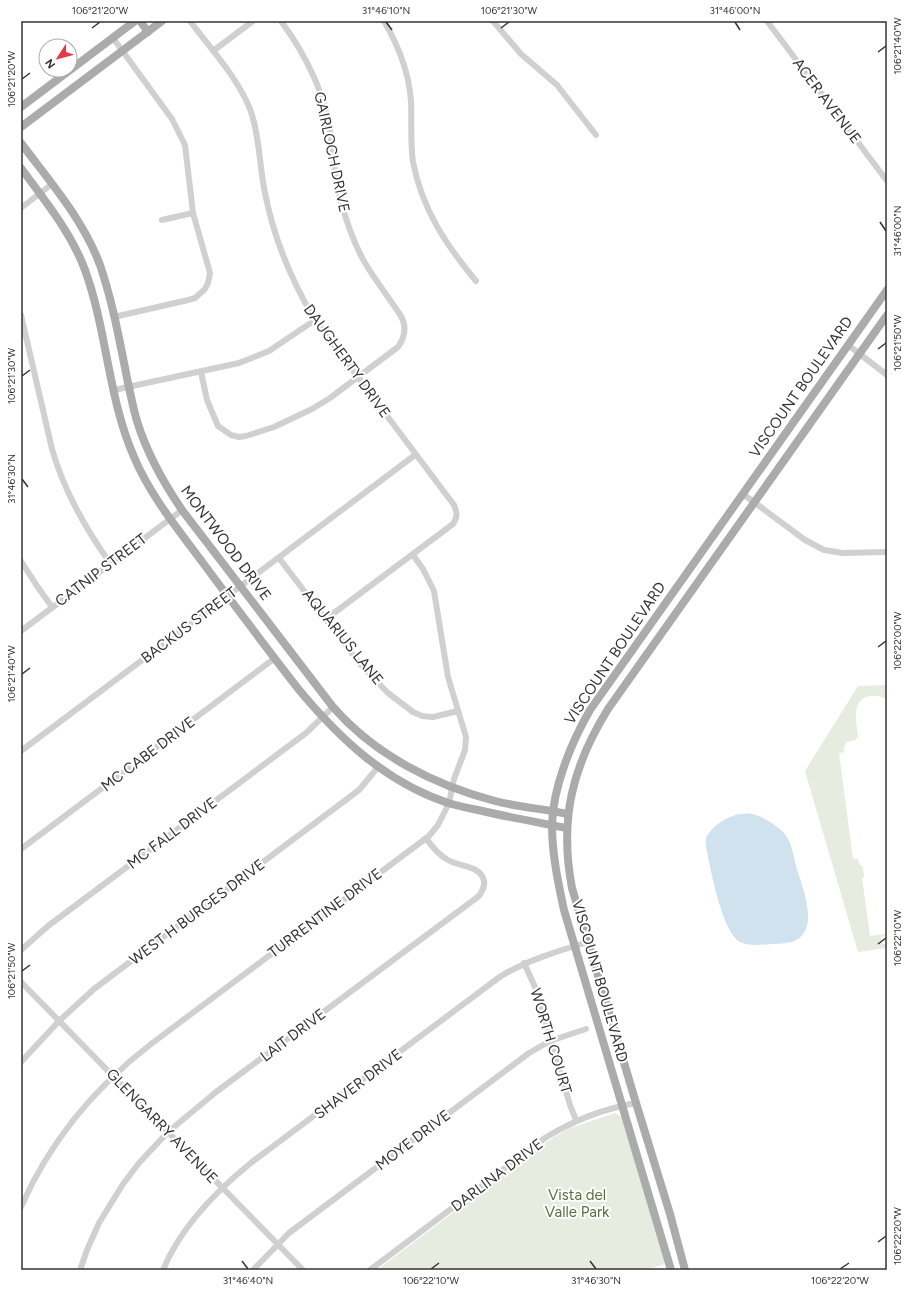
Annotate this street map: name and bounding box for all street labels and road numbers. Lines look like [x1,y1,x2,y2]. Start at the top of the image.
street label: ACER AVENUE [789,55,865,147]
street label: GAIRLOCH DRIVE [310,90,354,214]
street label: DAUGHERTY DRIVE [300,301,394,421]
street label: VISCOUNT BOULEVARD [745,313,857,461]
street label: MONTWOOD DRIVE [177,482,275,604]
street label: CATNIP STREET [52,529,151,610]
street label: VISCOUNT BOULEVARD [561,578,669,728]
street label: BACKUS STREET [137,583,241,667]
street label: AQUARIUS LANE [299,585,387,689]
street label: MC CABE DRIVE [97,713,199,795]
street label: MC FALL DRIVE [124,793,220,873]
street label: WEST H BURGES DRIVE [126,855,268,969]
street label: TURRENTINE DRIVE [265,864,385,962]
street label: VISCOUNT BOULEVARD [568,898,632,1064]
street label: WORTH COURT [526,986,576,1097]
street label: LAIT DRIVE [257,1005,329,1065]
street label: SHAVER DRIVE [310,1045,406,1123]
street label: GLENGARRY AVENUE [103,1065,221,1187]
street label: MOYE DRIVE [372,1106,454,1174]
street label: DARLINA DRIVE [448,1135,546,1215]

